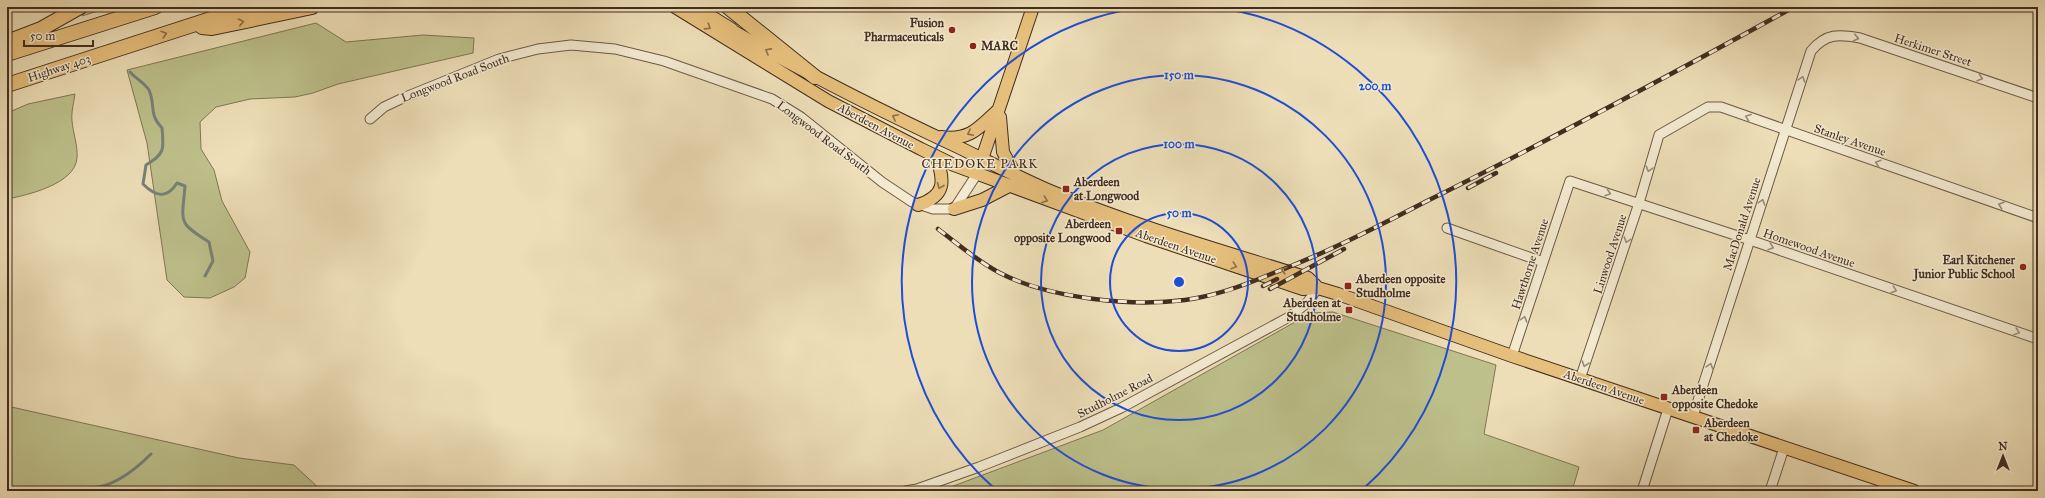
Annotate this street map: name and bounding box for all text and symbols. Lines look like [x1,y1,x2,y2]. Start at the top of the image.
place label: Fusion Pharmaceuticals [864,16,945,44]
one-way arrow [238,18,245,26]
scale bar [24,22,93,48]
one-way arrow [704,23,711,30]
marker: Fusion Pharmaceuticals [947,25,957,35]
text: 50 m [30,29,55,43]
one-way arrow [160,30,167,39]
street label: Herkimer Street [1893,31,1974,69]
one-way arrow [1853,33,1860,41]
place label: MARC [981,39,1018,53]
marker: MARC [968,41,978,51]
one-way arrow [764,48,772,55]
street label: Highway 403 [26,51,93,86]
street label: Longwood Road South [399,51,512,106]
text: 150 m [1164,68,1195,82]
one-way arrow [1976,73,1983,82]
one-way arrow [1797,75,1806,82]
text: 200 m [1359,79,1392,93]
street label: Longwood Road South [773,98,874,179]
street label: Aberdeen Avenue [835,100,917,152]
one-way arrow [1745,113,1752,121]
one-way arrow [892,115,899,122]
street label: Stanley Avenue [1812,121,1888,159]
one-way arrow [967,129,974,136]
text: 100 m [1163,137,1196,151]
district label: CHEDOKE PARK [921,156,1039,172]
one-way arrow [1875,159,1882,167]
one-way arrow [1645,165,1654,172]
place label: Aberdeen at Longwood [1073,175,1140,204]
street label: MacDonald Avenue [1720,175,1764,273]
one-way arrow [937,183,945,190]
marker: Aberdeen at Longwood [1061,184,1071,194]
one-way arrow [1604,188,1611,197]
one-way arrow [1041,195,1048,203]
one-way arrow [1757,199,1766,206]
one-way arrow [1998,201,2005,210]
text: 50 m [1166,206,1193,220]
street label: Linwood Avenue [1590,212,1630,296]
place label: Aberdeen opposite Longwood [1014,217,1112,246]
street label: Hawthorne Avenue [1509,217,1551,311]
street label: Aberdeen Avenue [1133,225,1218,266]
marker: Aberdeen opposite Longwood [1114,226,1124,236]
street label: Homewood Avenue [1761,226,1857,270]
one-way arrow [1623,237,1631,244]
one-way arrow [1767,243,1774,251]
place label: Earl Kitchener Junior Public School [1912,253,2016,282]
one-way arrow [1230,261,1237,270]
marker: Earl Kitchener Junior Public School [2018,262,2028,272]
one-way arrow [1281,266,1288,275]
place label: Aberdeen opposite Studholme [1355,272,1446,300]
centre of rings [1172,275,1186,289]
marker: Aberdeen opposite Studholme [1343,281,1353,291]
one-way arrow [1890,285,1897,293]
place label: Aberdeen at Studholme [1282,296,1342,324]
marker: Aberdeen at Studholme [1344,305,1354,315]
one-way arrow [1519,315,1528,322]
one-way arrow [2013,327,2020,336]
one-way arrow [1582,360,1590,367]
one-way arrow [1705,363,1713,370]
street label: Aberdeen Avenue [1561,366,1646,407]
street label: Studholme Road [1075,371,1155,421]
place label: Aberdeen opposite Chedoke [1671,383,1758,412]
marker: Aberdeen opposite Chedoke [1659,392,1669,402]
place label: Aberdeen at Chedoke [1703,416,1758,444]
marker: Aberdeen at Chedoke [1691,425,1701,435]
north arrow [1983,436,2023,476]
text: N [1998,440,2008,453]

